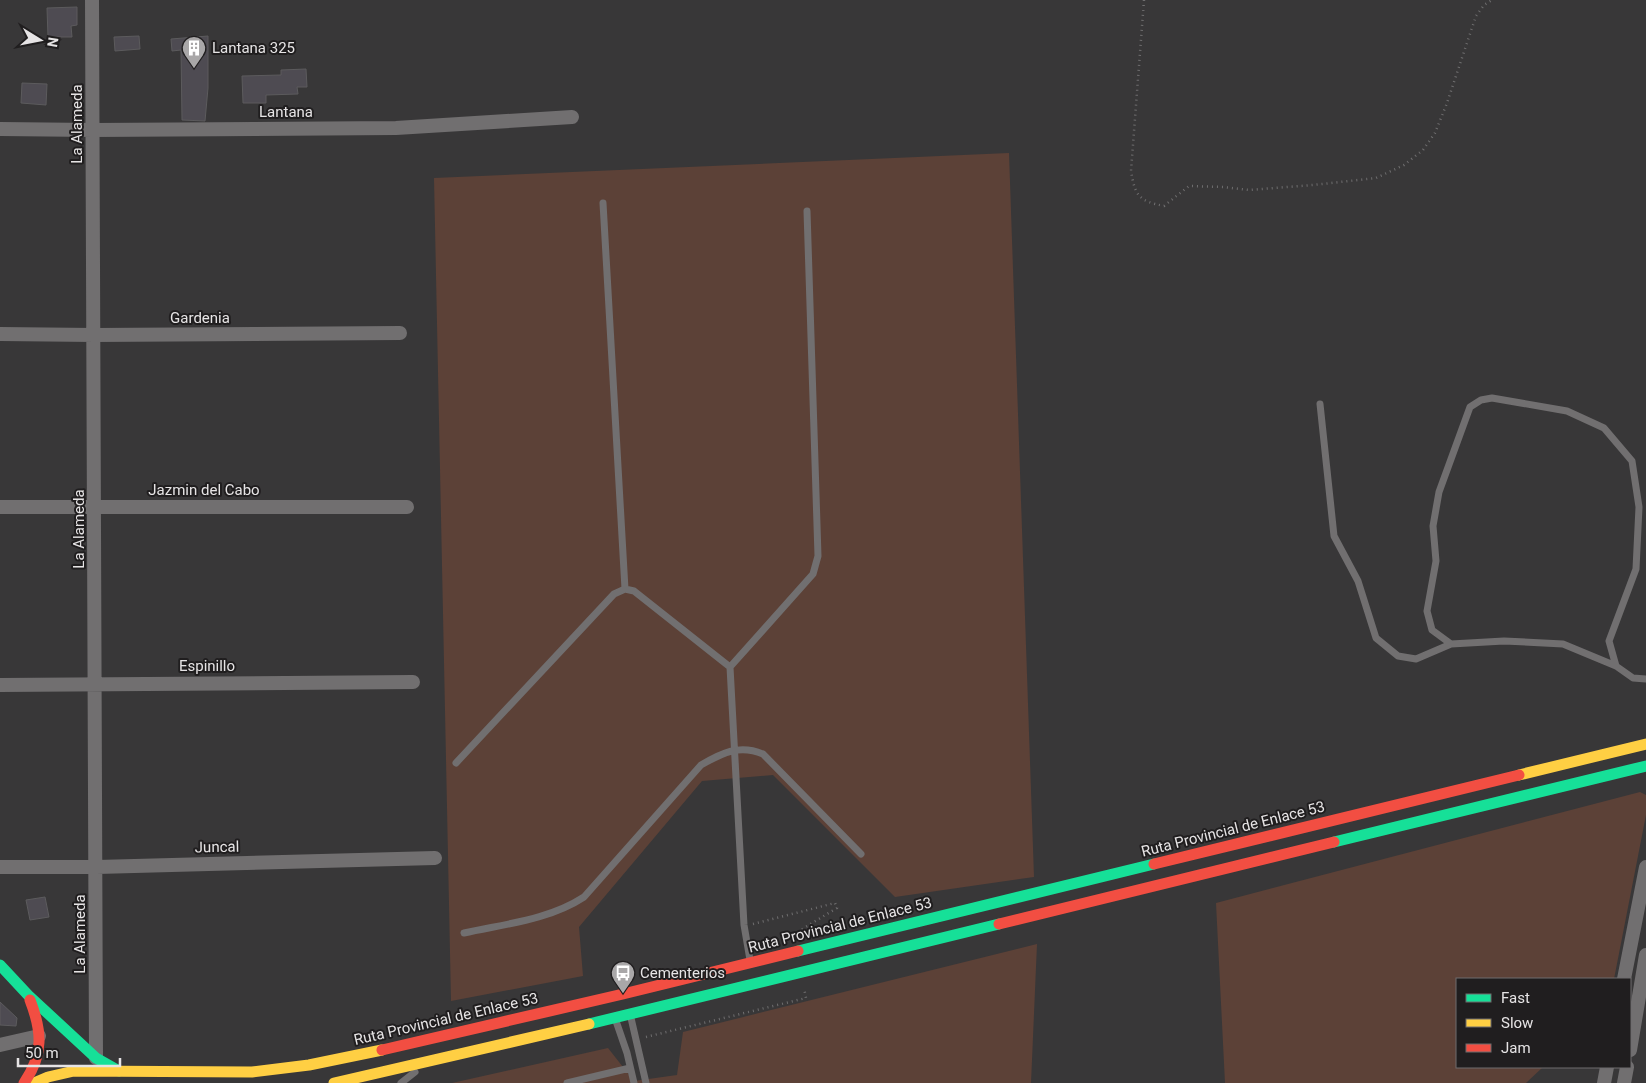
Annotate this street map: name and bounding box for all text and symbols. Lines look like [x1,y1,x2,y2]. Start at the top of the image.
north arrow [15,15,65,65]
building icon: Lantana 325 [181,35,207,69]
text: N [44,36,62,49]
place label: Lantana 325 [212,39,295,57]
street label: La Alameda [68,84,86,164]
street label: Lantana [259,103,313,121]
street label: Gardenia [170,309,230,327]
street label: Jazmin del Cabo [148,481,260,499]
street label: La Alameda [70,489,88,569]
street label: Espinillo [179,657,235,675]
street label: Ruta Provincial de Enlace 53 [1139,797,1327,861]
street label: Juncal [195,838,239,856]
street label: Ruta Provincial de Enlace 53 [746,893,934,957]
street label: La Alameda [71,894,89,974]
bus stop icon: Cementerios [610,960,636,994]
place label: Cementerios [640,964,725,982]
legend [1456,978,1631,1068]
street label: Ruta Provincial de Enlace 53 [352,989,540,1049]
text: Fast [1501,989,1530,1007]
text: Slow [1501,1014,1533,1032]
scale bar [18,1036,120,1068]
text: Jam [1501,1039,1531,1057]
text: 50 m [25,1044,59,1062]

